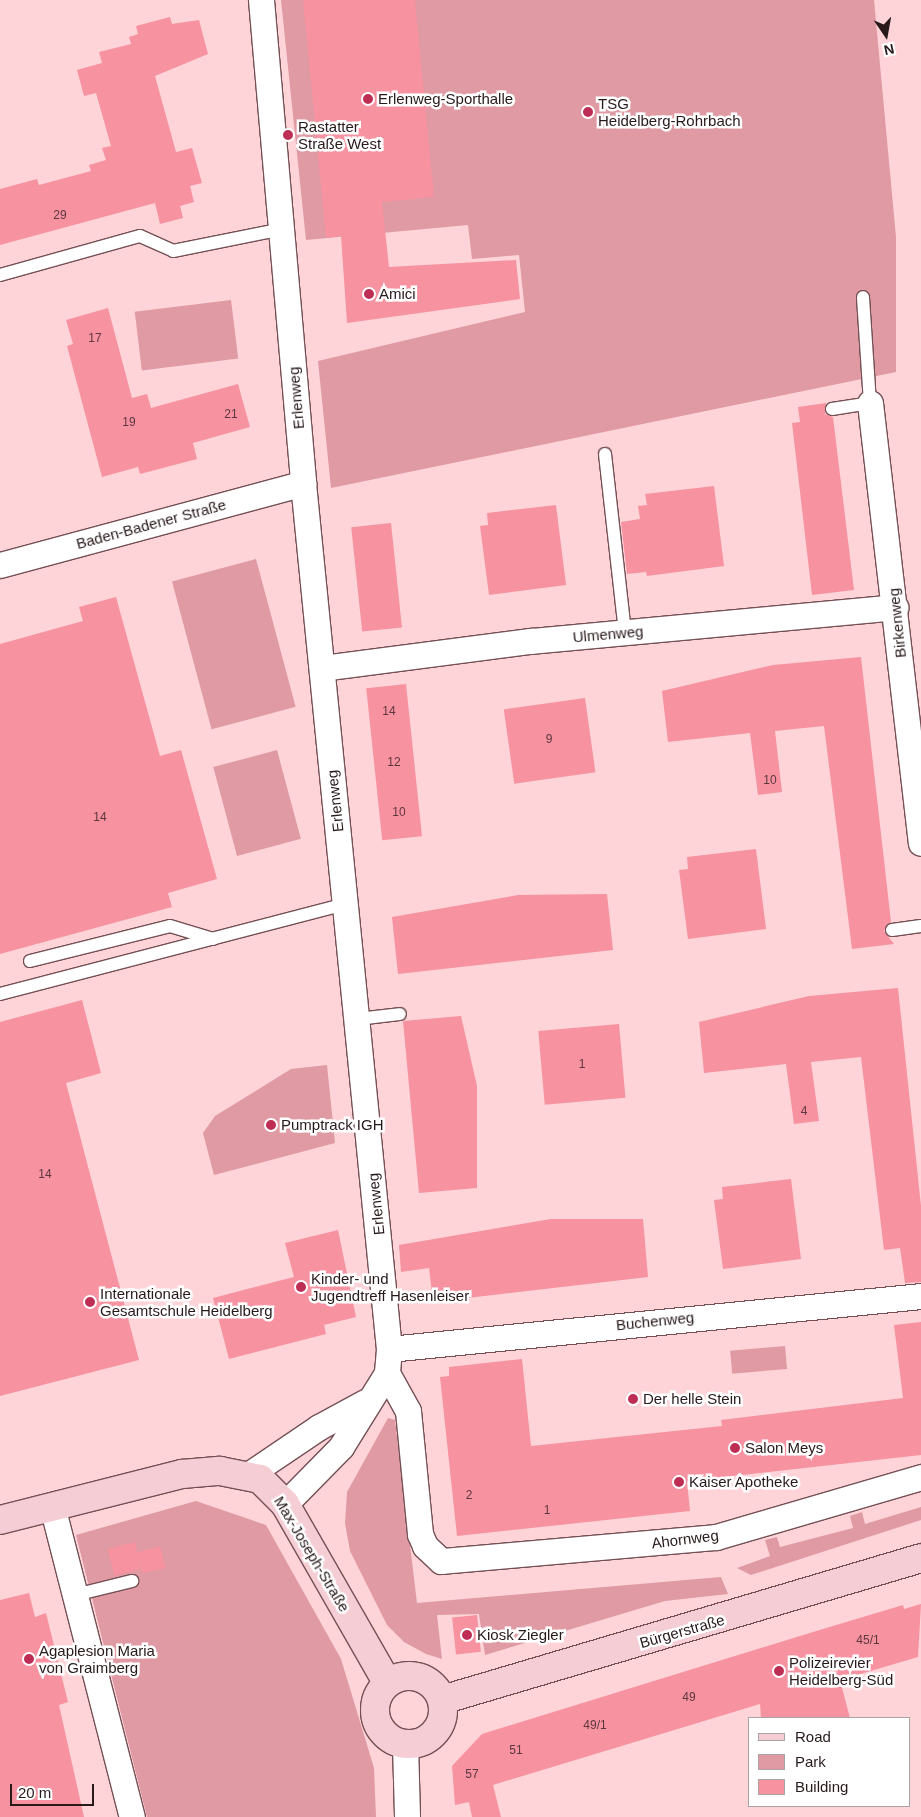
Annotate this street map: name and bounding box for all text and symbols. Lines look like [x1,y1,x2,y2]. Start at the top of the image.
north arrow [861,10,911,60]
text: N [883,41,896,59]
place label: Erlenweg-Sporthalle [378,90,513,108]
marker: Erlenweg-Sporthalle [362,93,374,105]
place label: TSG Heidelberg-Rohrbach [598,94,741,129]
marker: TSG Heidelberg-Rohrbach [582,106,594,118]
place label: Rastatter Straße West [298,117,381,152]
marker: Rastatter Straße West [282,129,294,141]
house number: 29 [53,209,67,223]
place label: Amici [379,285,416,303]
marker: Amici [363,288,375,300]
house number: 17 [88,332,102,346]
street label: Erlenweg [284,366,308,430]
house number: 21 [224,408,238,422]
house number: 19 [122,416,136,430]
street label: Baden-Badener Straße [74,495,228,553]
street label: Birkenweg [884,587,910,659]
street label: Ulmenweg [572,622,644,646]
house number: 14 [382,705,396,719]
house number: 9 [546,733,552,747]
house number: 12 [387,756,401,770]
street label: Erlenweg [323,769,347,833]
house number: 10 [763,774,777,788]
house number: 10 [392,806,406,820]
house number: 14 [93,811,107,825]
house number: 1 [579,1058,585,1072]
house number: 4 [801,1105,807,1119]
place label: Pumptrack IGH [281,1116,384,1134]
marker: Pumptrack IGH [265,1119,277,1131]
house number: 14 [38,1168,52,1182]
street label: Erlenweg [364,1172,388,1236]
place label: Kinder- und Jugendtreff Hasenleiser [311,1269,469,1304]
marker: Kinder- und Jugendtreff Hasenleiser [295,1281,307,1293]
place label: Internationale Gesamtschule Heidelberg [100,1284,273,1319]
marker: Internationale Gesamtschule Heidelberg [84,1296,96,1308]
street label: Buchenweg [615,1308,695,1334]
place label: Der helle Stein [643,1390,741,1408]
marker: Der helle Stein [627,1393,639,1405]
place label: Salon Meys [745,1439,823,1457]
marker: Salon Meys [729,1442,741,1454]
place label: Kaiser Apotheke [689,1473,799,1491]
marker: Kaiser Apotheke [673,1476,685,1488]
house number: 2 [466,1489,472,1503]
street label: Max-Joseph-Straße [270,1493,354,1615]
house number: 1 [544,1504,550,1518]
street label: Ahornweg [650,1526,720,1552]
street label: Bürgerstraße [637,1610,727,1652]
place label: Kiosk Ziegler [477,1626,564,1644]
marker: Kiosk Ziegler [461,1629,473,1641]
house number: 45/1 [856,1634,880,1648]
place label: Agaplesion Maria von Graimberg [39,1641,155,1676]
marker: Agaplesion Maria von Graimberg [23,1653,35,1665]
place label: Polizeirevier Heidelberg-Süd [789,1653,893,1688]
marker: Polizeirevier Heidelberg-Süd [773,1665,785,1677]
house number: 49 [682,1691,696,1705]
legend [748,1717,911,1807]
house number: 49/1 [583,1719,607,1733]
text: Road [795,1728,831,1745]
house number: 51 [509,1744,523,1758]
text: Park [795,1753,826,1770]
house number: 57 [465,1768,479,1782]
scale bar [12,1774,96,1806]
text: Building [795,1778,848,1795]
text: 20 m [18,1784,51,1801]

